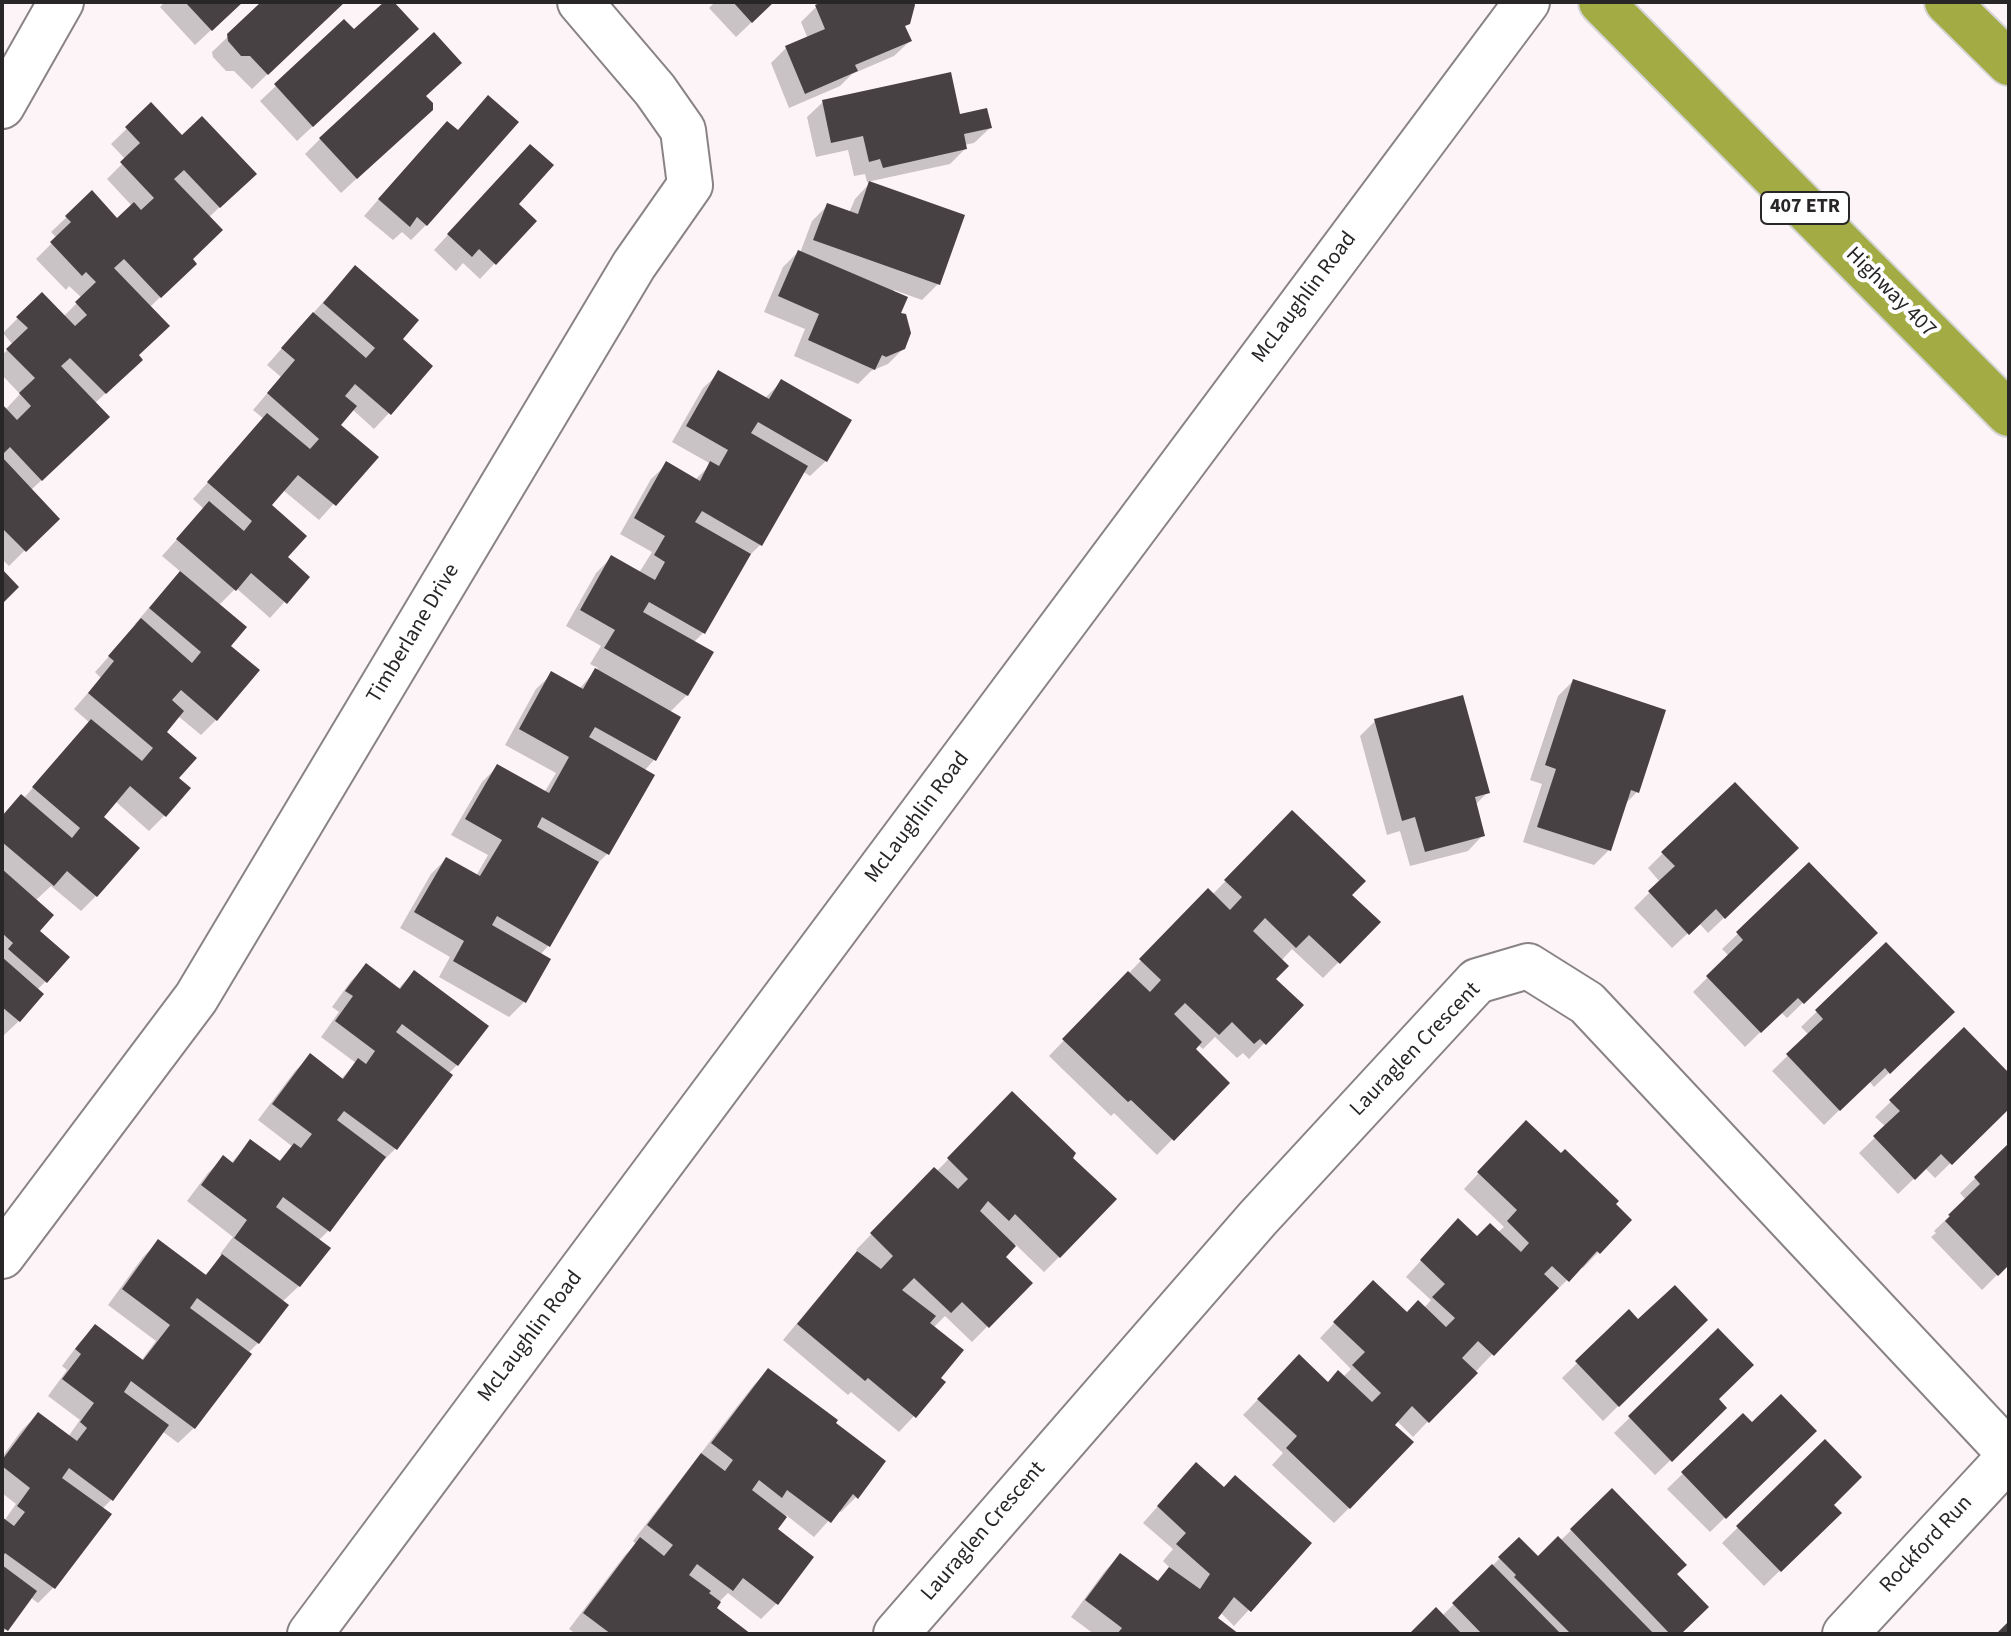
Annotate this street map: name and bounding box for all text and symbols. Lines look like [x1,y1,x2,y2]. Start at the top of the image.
road number: 407 ETR [1761,192,1849,224]
street label: McLaughlin Road [1247,227,1363,369]
street label: Highway 407 [1839,242,1941,344]
street label: Timberlane Drive [362,560,466,708]
street label: McLaughlin Road [860,747,976,889]
street label: Lauraglen Crescent [1345,978,1487,1122]
street label: McLaughlin Road [473,1266,589,1408]
street label: Lauraglen Crescent [916,1457,1052,1607]
street label: Rockford Run [1875,1491,1979,1599]

